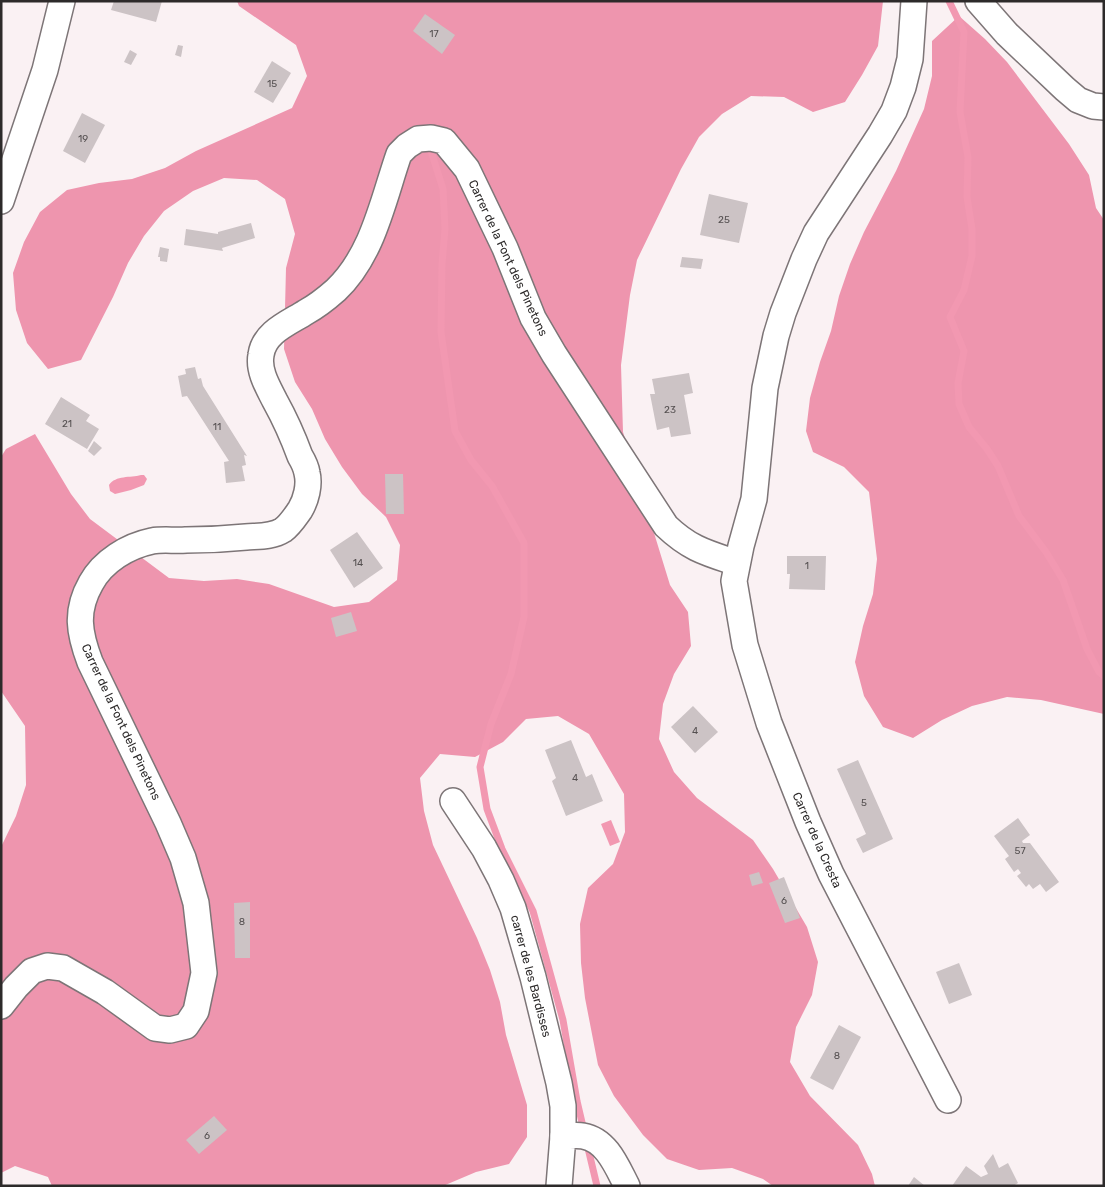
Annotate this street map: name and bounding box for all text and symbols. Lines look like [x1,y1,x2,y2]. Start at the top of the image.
house number: 17 [429,28,439,40]
house number: 15 [267,78,277,90]
house number: 19 [78,133,88,145]
street label: Carrer de la Font dels Pinetons [466,178,550,338]
house number: 25 [718,214,730,226]
house number: 23 [664,404,676,416]
house number: 21 [62,418,72,430]
house number: 11 [213,421,221,433]
house number: 14 [353,557,363,569]
house number: 1 [805,560,809,572]
street label: Carrer de la Font dels Pinetons [79,642,163,802]
house number: 4 [692,725,698,737]
house number: 4 [572,772,578,784]
street label: Carrer de la Cresta [790,790,844,890]
house number: 5 [861,797,867,809]
house number: 57 [1014,845,1026,857]
house number: 6 [781,895,787,907]
street label: carrer de les Bardisses [508,913,554,1039]
house number: 8 [239,916,245,928]
house number: 8 [834,1050,840,1062]
house number: 6 [204,1130,210,1142]

